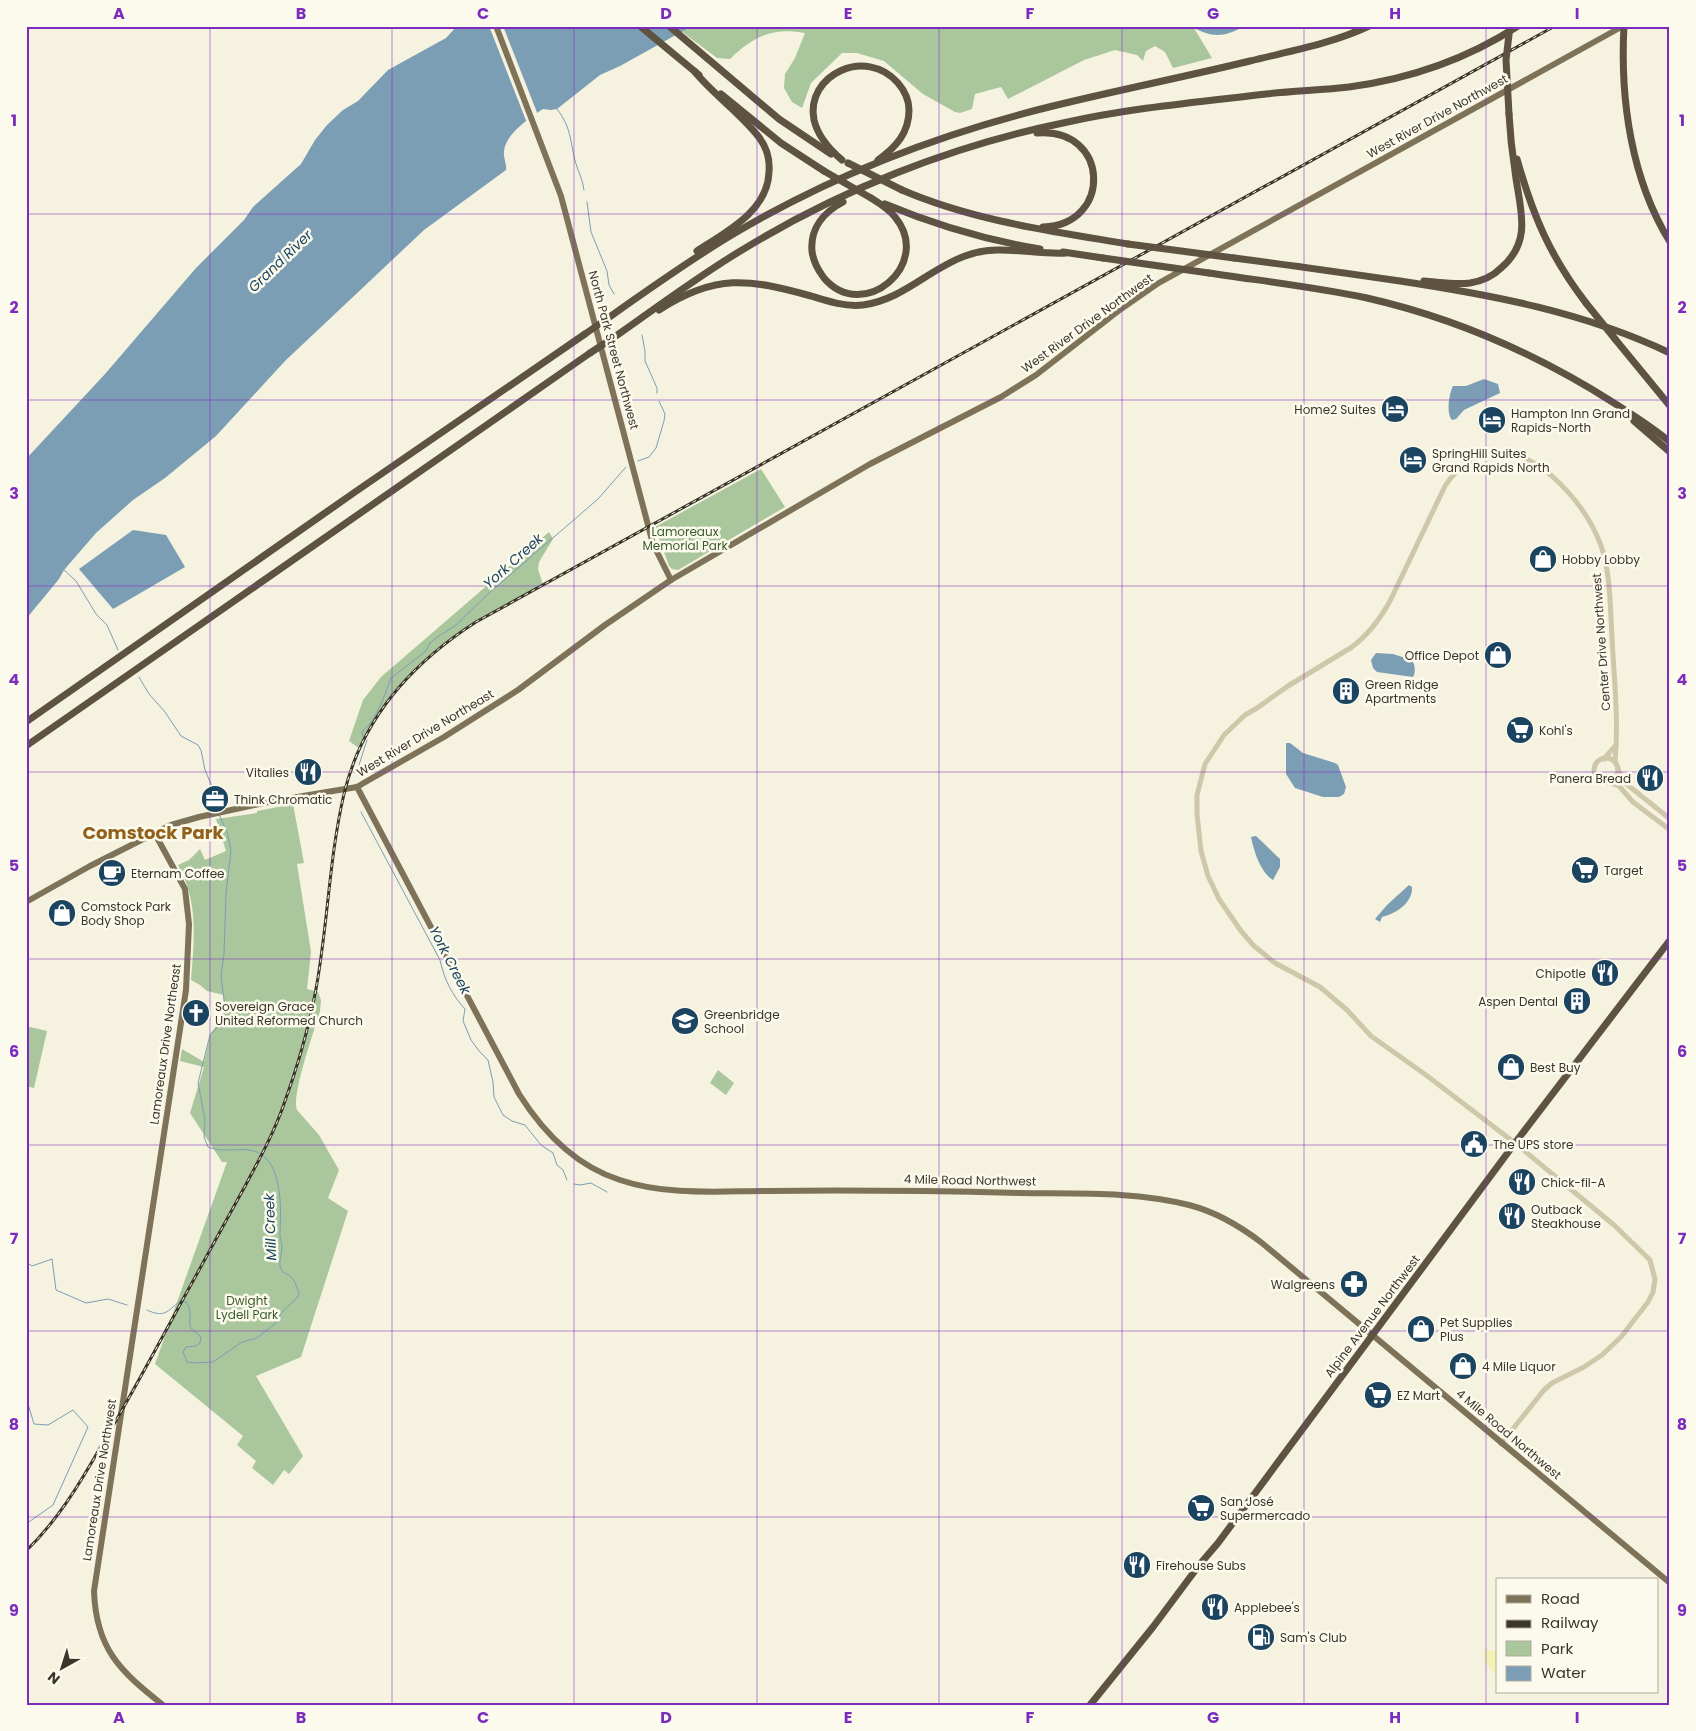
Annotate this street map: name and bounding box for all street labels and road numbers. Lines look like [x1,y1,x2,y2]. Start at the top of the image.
street label: West River Drive Northwest [1363,70,1511,162]
street label: North Park Street Northwest [585,269,643,431]
street label: West River Drive Northwest [1018,269,1156,377]
street label: Center Drive Northwest [1588,573,1614,711]
street label: West River Drive Northeast [353,685,497,781]
street label: Lamoreaux Drive Northeast [145,963,185,1125]
street label: 4 Mile Road Northwest [904,1170,1036,1190]
street label: Alpine Avenue Northwest [1320,1251,1424,1381]
street label: 4 Mile Road Northwest [1453,1385,1565,1483]
street label: Lamoreaux Drive Northwest [78,1398,120,1562]

